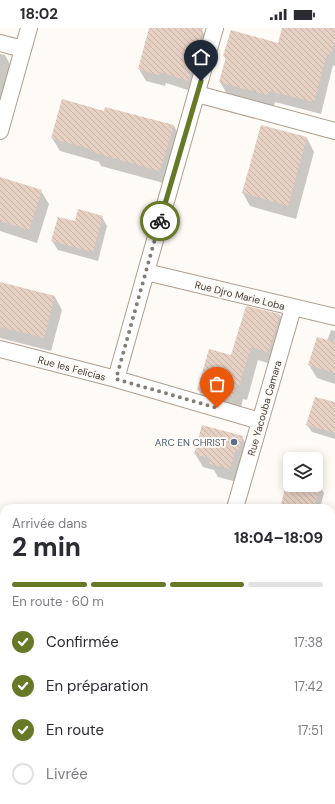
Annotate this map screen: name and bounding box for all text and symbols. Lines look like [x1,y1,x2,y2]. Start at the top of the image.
text: 18:02 [20,4,58,24]
pin [184,40,218,81]
icon: home [190,46,212,68]
courier [140,201,180,241]
icon: bike [149,210,171,232]
street label: Rue Djro Marie Loba [193,278,286,313]
street label: Rue les Felicias [37,353,107,384]
street label: Rue Yacouba Camara [245,359,284,457]
pin [200,367,234,408]
icon: bag [206,373,228,395]
place label: ARC EN CHRIST [155,436,226,449]
marker: ARC EN CHRIST [229,437,239,447]
map controls [283,452,323,492]
button: layers [283,452,323,492]
text: Arrivée dans [12,515,87,532]
text: 18:04–18:09 [234,528,323,548]
text: 2 min [12,530,81,564]
text: En route · 60 m [12,593,104,610]
icon: check [12,631,34,653]
text: Confirmée [46,632,119,652]
text: 17:38 [294,634,323,651]
icon: check [12,675,34,697]
text: En préparation [46,676,148,696]
text: 17:42 [294,678,323,695]
icon: check [12,719,34,741]
text: En route [46,720,104,740]
text: 17:51 [297,722,323,739]
text: Livrée [46,764,88,784]

